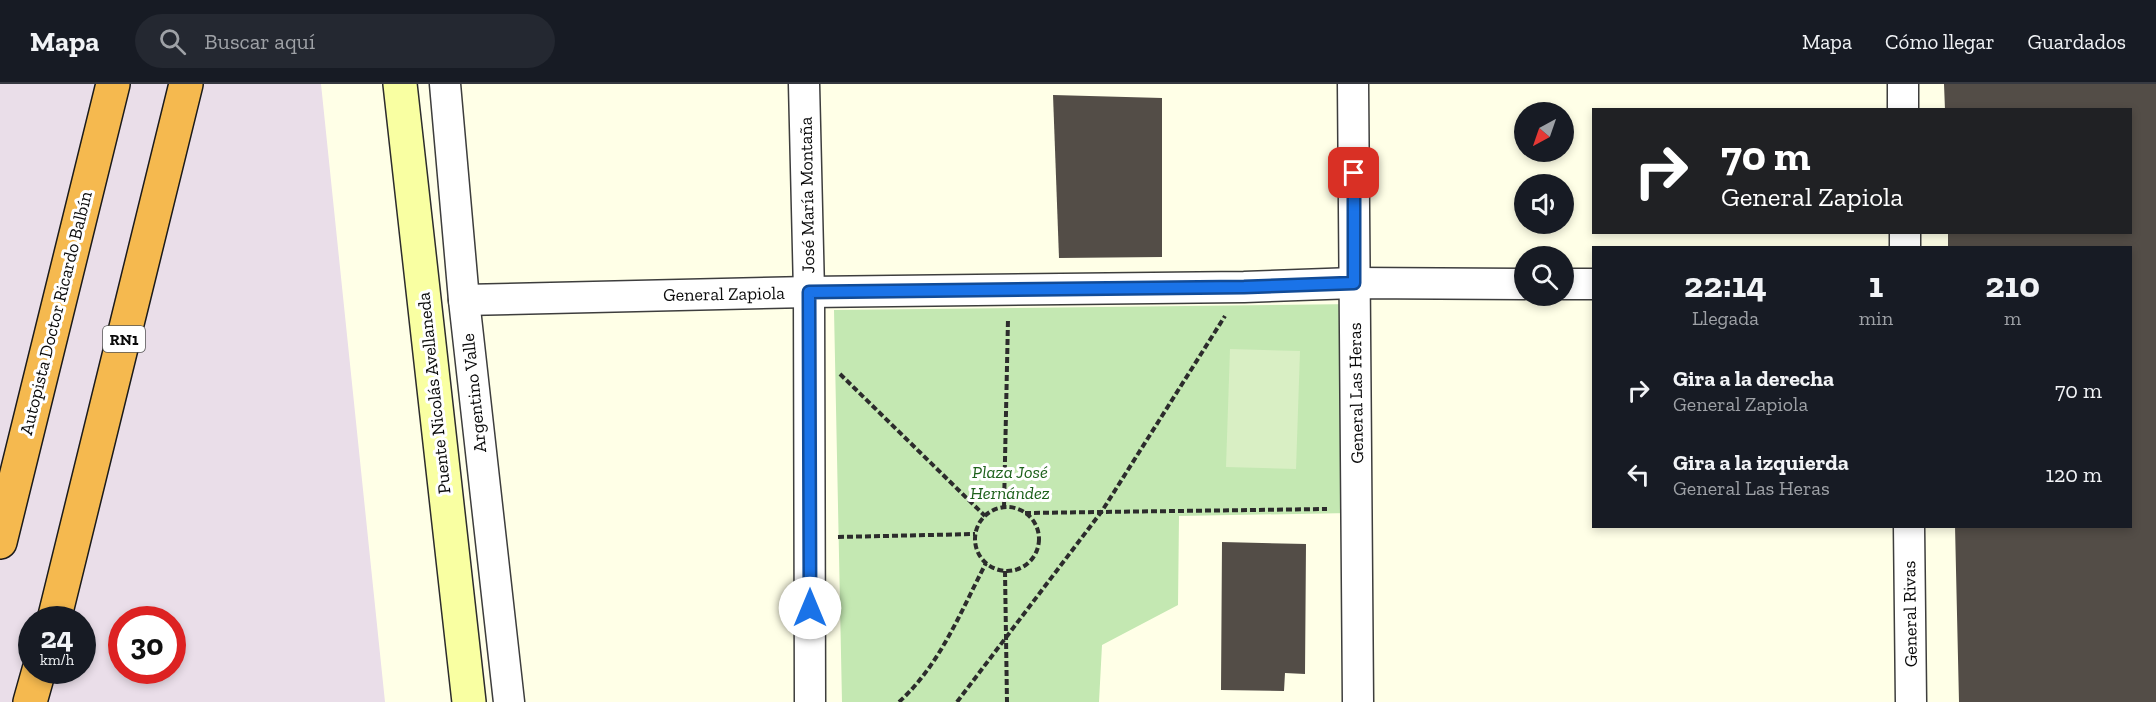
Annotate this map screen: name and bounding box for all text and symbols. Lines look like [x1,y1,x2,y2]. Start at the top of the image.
search box [135,14,555,68]
text: Mapa [30,25,99,58]
icon: search [156,25,189,58]
text: Buscar aquí [204,28,315,55]
text: Mapa [1802,29,1852,54]
text: Cómo llegar [1885,29,1995,54]
text: Guardados [2028,29,2126,54]
north arrow [1514,102,1574,162]
map controls [1514,102,1574,306]
street label: José María Montaña [795,116,819,273]
text: 70 m [1721,130,1811,181]
icon: right [1622,132,1700,210]
pin [1328,147,1379,198]
icon: arrive [1337,156,1370,189]
button: sound [1514,174,1574,234]
text: General Zapiola [1721,181,1903,213]
street label: Autopista Doctor Ricardo Balbín [15,188,97,437]
button: search [1514,246,1574,306]
text: 22:14 [1684,263,1767,306]
text: 1 [1869,263,1883,306]
text: 210 [1985,263,2040,306]
street label: General Zapiola [663,282,785,306]
street label: Puente Nicolás Avellaneda [412,291,456,495]
text: Llegada [1692,306,1759,330]
text: min [1859,306,1893,330]
text: m [2004,306,2021,330]
street label: General Las Heras [1344,322,1368,464]
road number: RN1 [103,326,145,352]
street label: Argentino Valle [457,332,491,454]
text: Gira a la derecha [1673,365,1834,392]
icon: right [1622,374,1655,407]
text: 70 m [2055,377,2102,404]
text: General Zapiola [1673,392,1808,416]
text: Gira a la izquierda [1673,449,1849,476]
icon: left [1622,458,1655,491]
park label: Plaza José Hernández [970,461,1050,504]
text: 120 m [2046,461,2102,488]
text: General Las Heras [1673,476,1830,500]
street label: General Rivas [1898,560,1922,667]
position arrow [778,576,842,640]
speed limit sign: 30 [108,606,186,684]
text: 24 [40,620,74,656]
text: km/h [40,651,74,669]

